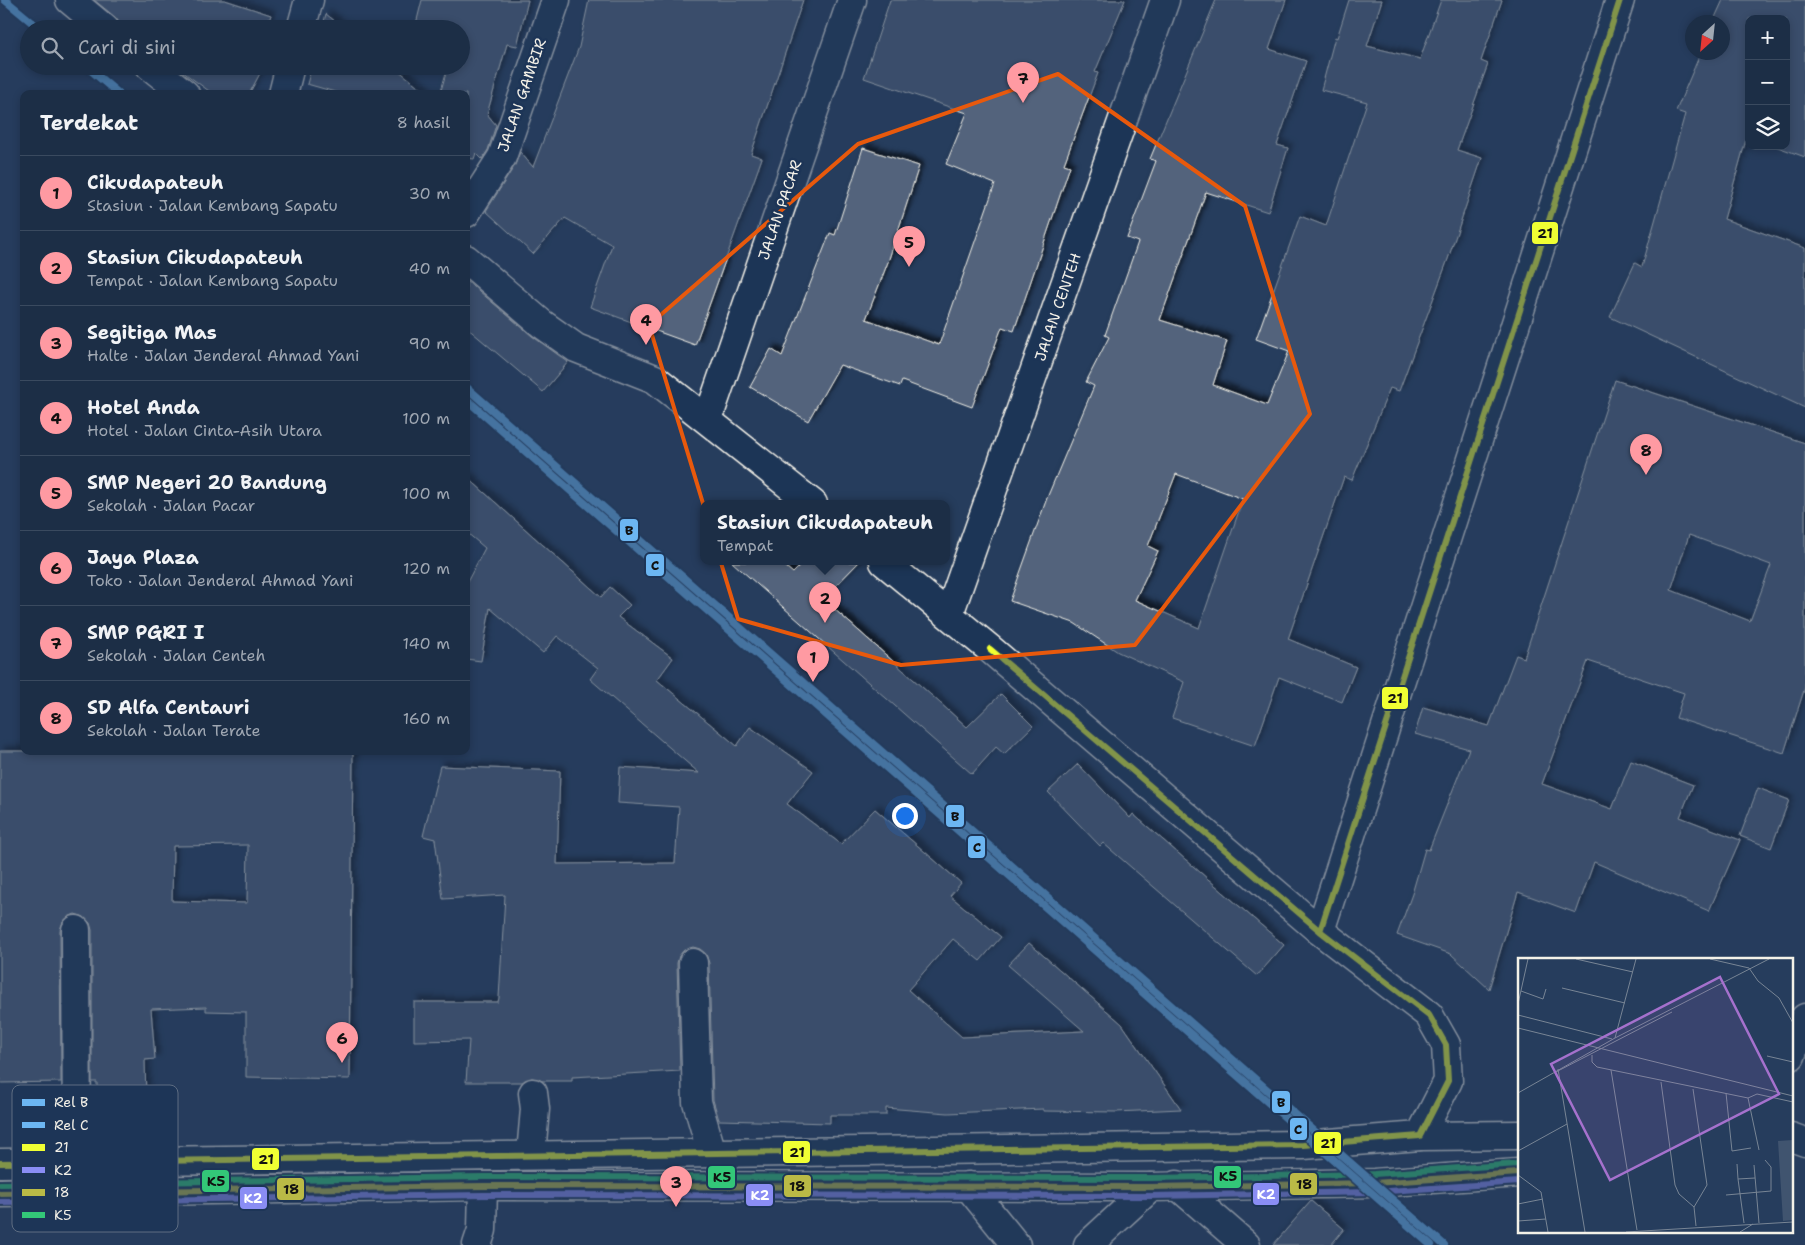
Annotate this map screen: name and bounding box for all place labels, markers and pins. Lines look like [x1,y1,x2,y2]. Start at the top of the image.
pin: 7 [1007,62,1039,103]
pin: 5 [893,226,925,267]
pin: 4 [630,304,662,345]
pin: 8 [1630,434,1662,475]
pin: 2 [809,582,841,623]
pin: 1 [797,641,829,682]
pin: 6 [326,1022,358,1063]
pin: 3 [660,1166,692,1207]

